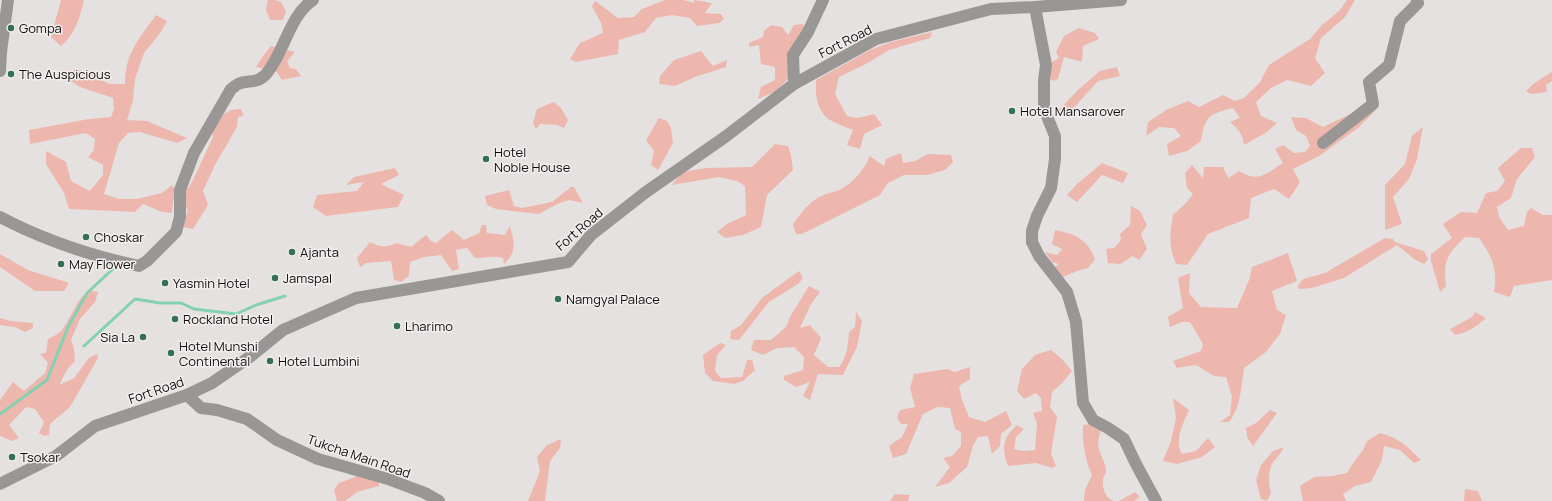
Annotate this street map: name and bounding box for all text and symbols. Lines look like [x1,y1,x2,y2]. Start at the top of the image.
place label: Gompa [19,19,62,37]
street label: Fort Road [815,20,875,62]
marker: Gompa [6,23,16,33]
place label: The Auspicious [19,65,111,83]
marker: The Auspicious [6,69,16,79]
place label: Hotel Mansarover [1020,102,1126,120]
marker: Hotel Mansarover [1007,106,1017,116]
place label: Hotel Noble House [494,143,571,176]
marker: Hotel Noble House [481,154,491,164]
street label: Fort Road [551,203,607,255]
place label: Choskar [94,228,144,246]
marker: Choskar [81,232,91,242]
place label: Ajanta [300,243,339,261]
marker: Ajanta [287,247,297,257]
place label: May Flower [69,255,136,273]
marker: May Flower [56,259,66,269]
place label: Jamspal [283,269,332,287]
marker: Jamspal [270,273,280,283]
place label: Yasmin Hotel [173,274,250,292]
marker: Yasmin Hotel [160,278,170,288]
place label: Namgyal Palace [566,290,660,308]
marker: Namgyal Palace [553,294,563,304]
place label: Rockland Hotel [183,310,273,328]
marker: Rockland Hotel [170,314,180,324]
place label: Lharimo [405,317,453,335]
marker: Lharimo [392,321,402,331]
place label: Sia La [100,328,135,346]
marker: Sia La [138,332,148,342]
place label: Hotel Munshi Continental [179,337,258,370]
marker: Hotel Munshi Continental [166,348,176,358]
place label: Hotel Lumbini [278,352,360,370]
marker: Hotel Lumbini [265,356,275,366]
street label: Fort Road [126,372,186,408]
street label: Tukcha Main Road [305,430,413,482]
place label: Tsokar [20,448,60,466]
marker: Tsokar [7,452,17,462]

